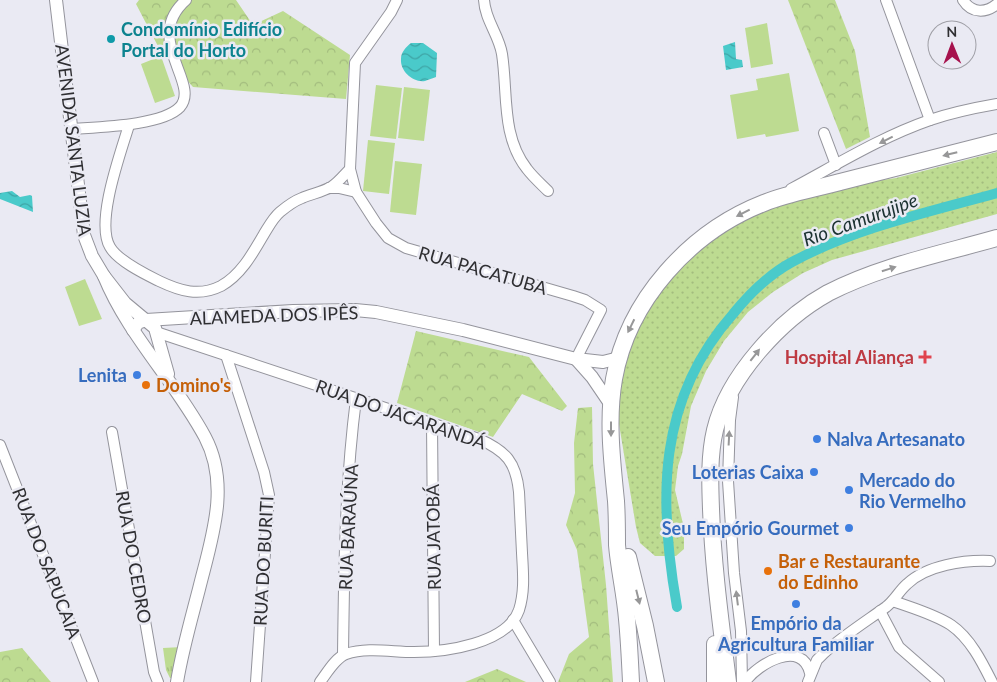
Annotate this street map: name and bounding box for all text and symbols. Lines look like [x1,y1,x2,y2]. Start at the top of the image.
place label: Condomínio Edifício Portal do Horto [121,18,282,61]
north arrow [927,20,977,70]
text: N [946,23,957,40]
marker: Condomínio Edifício Portal do Horto [105,33,117,45]
street label: AVENIDA SANTA LUZIA [51,43,97,238]
one-way arrow [878,136,893,144]
one-way arrow [942,150,957,158]
water label: Rio Camurujipe [799,188,921,250]
one-way arrow [736,209,751,217]
street label: RUA PACATUBA [416,241,551,299]
one-way arrow [882,265,897,272]
street label: ALAMEDA DOS IPÊS [189,301,359,329]
one-way arrow [627,319,635,334]
place label: Hospital Aliança [785,346,914,368]
one-way arrow [750,349,761,362]
marker: Hospital Aliança [918,350,932,364]
place label: Lenita [78,364,127,386]
marker: Lenita [131,369,143,381]
place label: Domino's [156,374,231,396]
street label: RUA DO JACARANDÁ [313,374,490,454]
marker: Domino's [140,379,152,391]
one-way arrow [607,421,615,437]
place label: Nalva Artesanato [827,428,965,450]
one-way arrow [725,430,733,446]
marker: Nalva Artesanato [811,433,823,445]
place label: Loterias Caixa [692,461,804,483]
street label: RUA BARAÚNA [334,463,362,591]
marker: Loterias Caixa [808,466,820,478]
place label: Mercado do Rio Vermelho [859,469,966,512]
street label: RUA JATOBÁ [421,483,445,590]
street label: RUA DO SAPUCAIA [8,484,86,643]
marker: Mercado do Rio Vermelho [843,484,855,496]
street label: RUA DO CEDRO [111,489,157,625]
street label: RUA DO BURITI [249,496,277,626]
place label: Seu Empório Gourmet [662,517,839,539]
marker: Seu Empório Gourmet [843,522,855,534]
place label: Bar e Restaurante do Edinho [778,550,920,593]
marker: Bar e Restaurante do Edinho [762,565,774,577]
one-way arrow [634,589,642,604]
one-way arrow [733,590,741,606]
marker: Empório da Agricultura Familiar [790,598,802,610]
place label: Empório da Agricultura Familiar [717,612,874,655]

